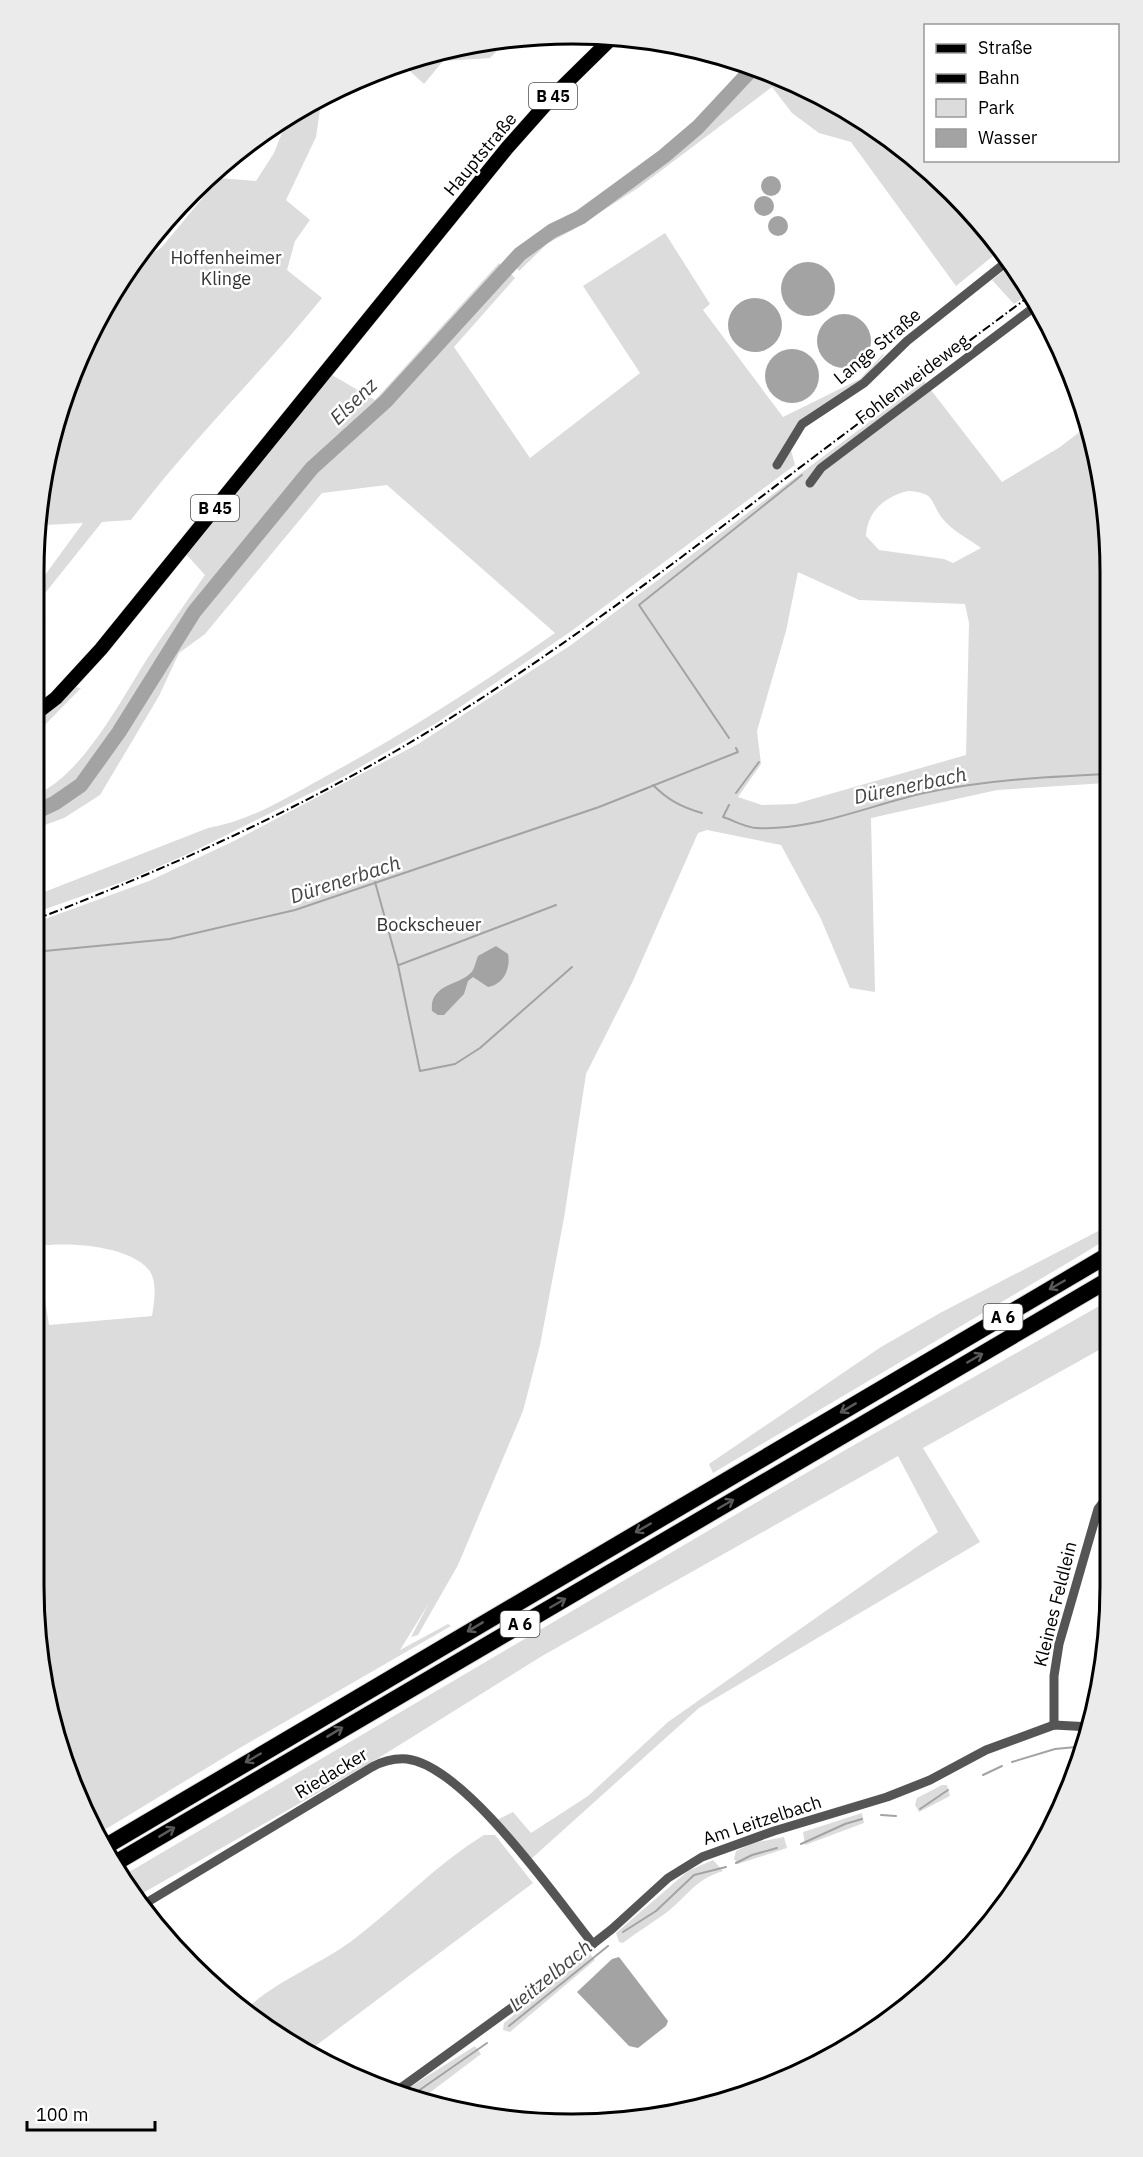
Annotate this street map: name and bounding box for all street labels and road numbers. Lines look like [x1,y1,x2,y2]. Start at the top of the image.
road number: B 45 [529,83,577,109]
street label: Hauptstraße [438,108,522,200]
street label: Lange Straße [829,303,925,389]
street label: Fohlenweideweg [851,329,974,429]
road number: B 45 [191,495,239,521]
road number: A 6 [984,1304,1022,1330]
street label: Kleines Feldlein [1028,1539,1082,1669]
road number: A 6 [500,1611,540,1637]
street label: Riedacker [290,1742,372,1804]
street label: Am Leitzelbach [700,1790,824,1850]

